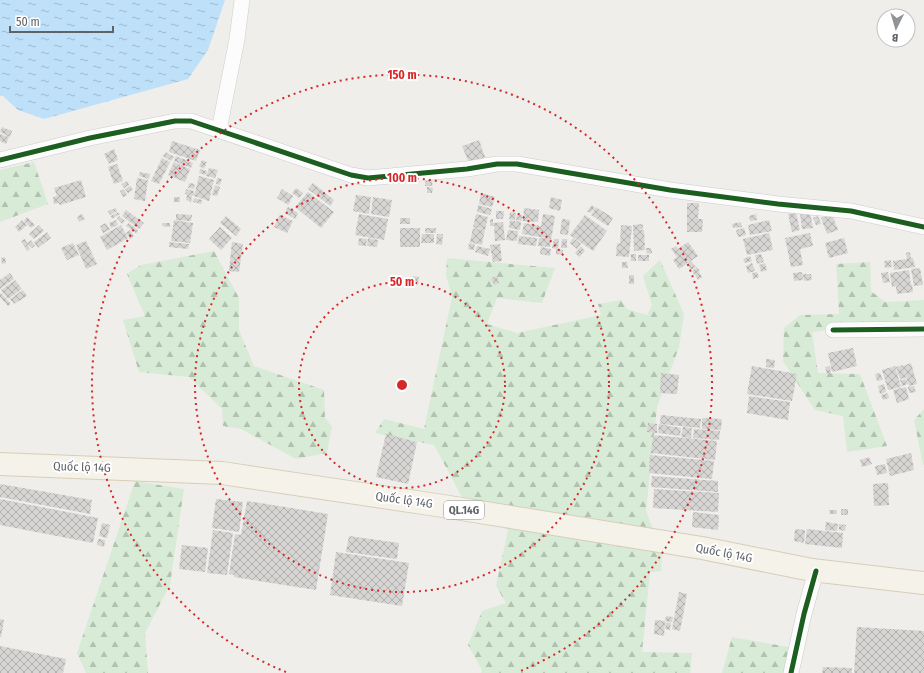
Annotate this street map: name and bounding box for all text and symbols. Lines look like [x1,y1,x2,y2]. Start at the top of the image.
scale bar [10,8,113,34]
north arrow [876,8,916,48]
text: 50 m [16,15,40,29]
text: B [892,31,899,44]
text: 150 m [387,68,417,82]
text: 100 m [387,171,417,185]
text: 50 m [390,275,414,289]
centre of rings [395,378,409,392]
street label: Quốc lộ 14G [53,458,111,475]
street label: Quốc lộ 14G [374,488,434,511]
road number: QL.14G [444,501,484,519]
street label: Quốc lộ 14G [694,540,754,565]

